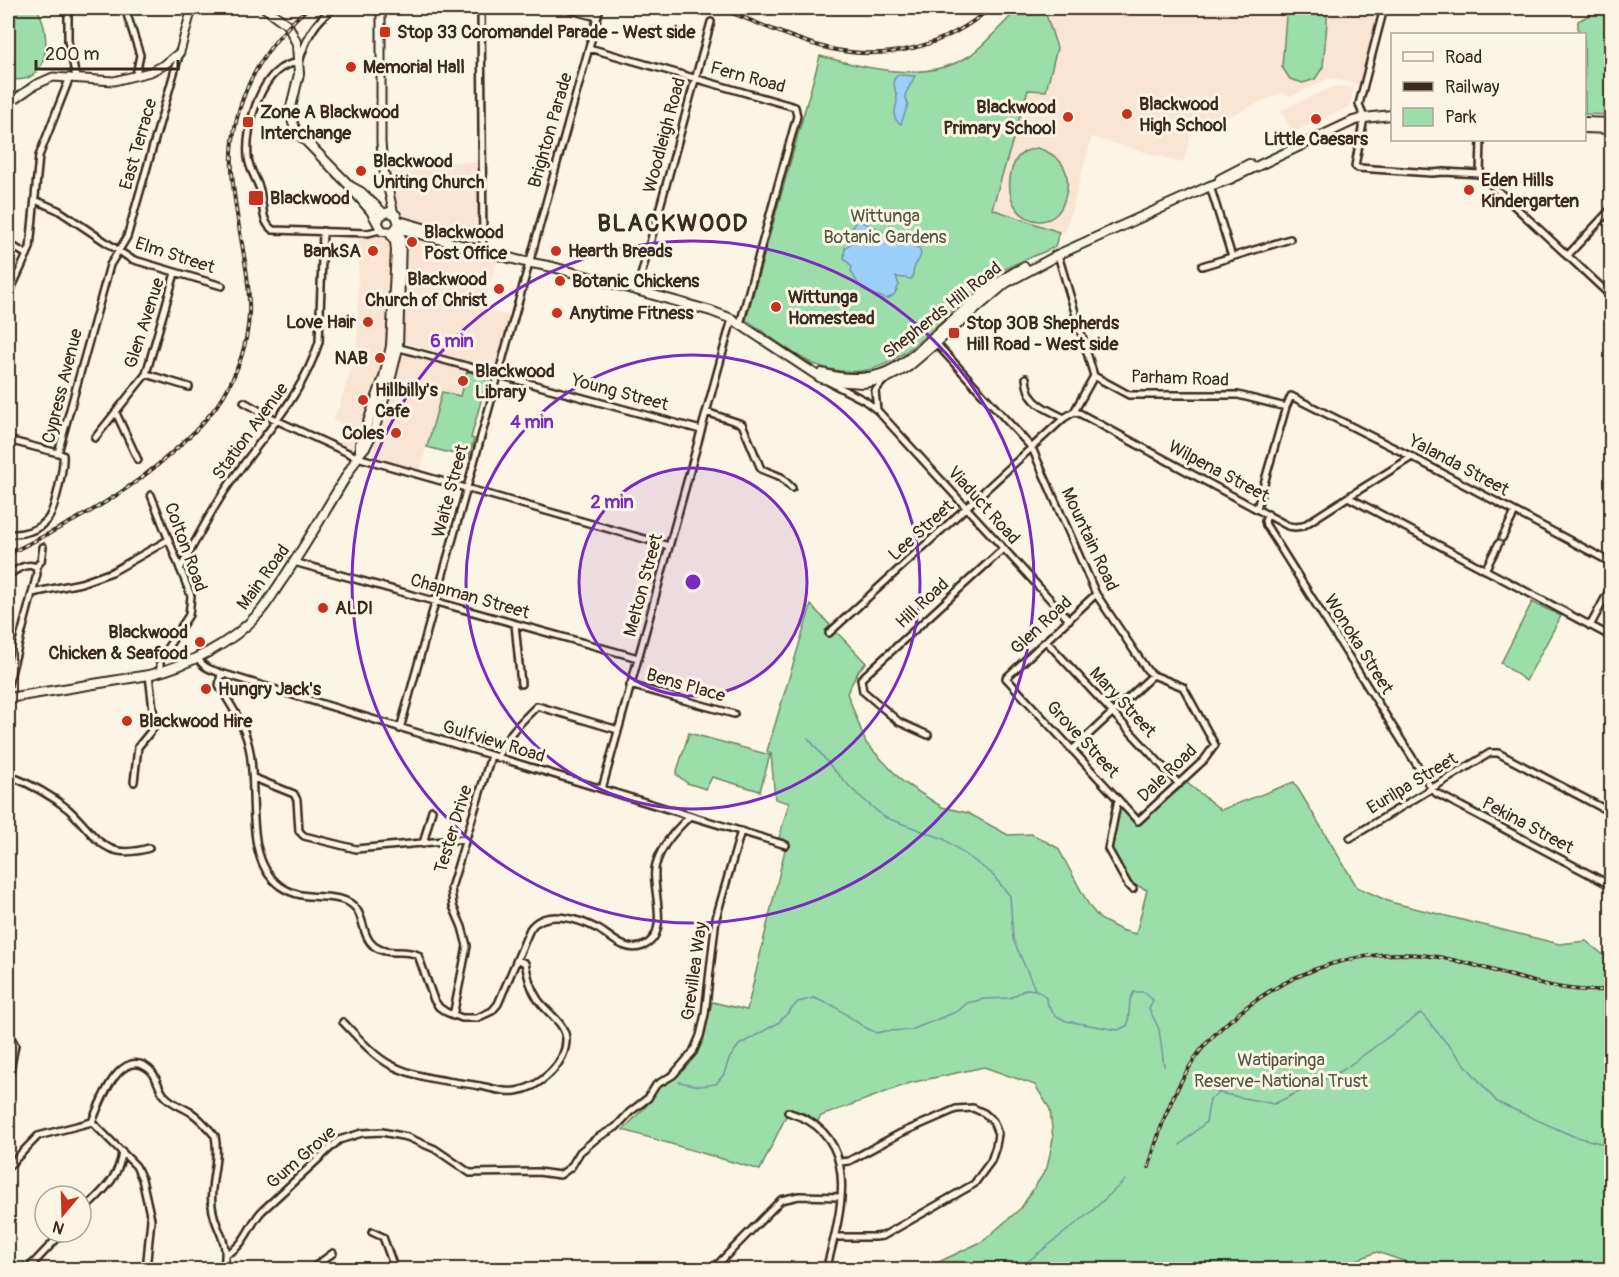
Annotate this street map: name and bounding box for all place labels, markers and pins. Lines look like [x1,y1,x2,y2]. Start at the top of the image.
place label: Stop 33 Coromandel Parade - West side [397,21,696,44]
marker: Stop 33 Coromandel Parade - West side [378,25,392,39]
place label: Memorial Hall [363,56,465,79]
marker: Memorial Hall [344,60,358,74]
place label: Blackwood High School [1139,93,1227,137]
place label: Blackwood Primary School [943,96,1056,140]
place label: Zone A Blackwood Interchange [260,101,400,145]
marker: Blackwood High School [1120,107,1134,121]
marker: Blackwood Primary School [1061,110,1075,124]
marker: Little Caesars [1309,112,1323,126]
marker: Zone A Blackwood Interchange [241,115,255,129]
place label: Little Caesars [1264,128,1369,151]
place label: Blackwood Uniting Church [373,150,485,194]
marker: Blackwood Uniting Church [354,164,368,178]
place label: Eden Hills Kindergarten [1481,169,1579,213]
marker: Eden Hills Kindergarten [1462,183,1476,197]
place label: Blackwood [270,187,350,210]
marker: Blackwood [247,189,265,207]
place label: Blackwood Post Office [424,221,508,265]
marker: Blackwood Post Office [405,235,419,249]
place label: BankSA [303,240,361,263]
place label: Hearth Breads [568,240,673,263]
marker: BankSA [366,244,380,258]
marker: Hearth Breads [549,244,563,258]
place label: Blackwood Church of Christ [365,268,488,312]
place label: Botanic Chickens [572,270,700,293]
marker: Botanic Chickens [553,274,567,288]
marker: Blackwood Church of Christ [492,282,506,296]
place label: Wittunga Homestead [788,286,875,330]
marker: Wittunga Homestead [769,300,783,314]
place label: Anytime Fitness [569,302,694,325]
marker: Anytime Fitness [550,306,564,320]
place label: Love Hair [286,311,357,334]
place label: Stop 30B Shepherds Hill Road - West side [966,312,1120,356]
marker: Love Hair [361,315,375,329]
marker: Stop 30B Shepherds Hill Road - West side [947,326,961,340]
place label: NAB [334,347,368,370]
marker: NAB [373,351,387,365]
place label: Blackwood Library [475,360,555,404]
marker: Blackwood Library [456,374,470,388]
place label: Hillbilly's Cafe [375,379,439,423]
marker: Hillbilly's Cafe [356,393,370,407]
place label: Coles [342,422,385,445]
marker: Coles [389,426,403,440]
centre of rings [683,572,703,592]
place label: ALDI [335,597,373,620]
marker: ALDI [316,601,330,615]
place label: Blackwood Chicken & Seafood [49,621,188,665]
marker: Blackwood Chicken & Seafood [193,635,207,649]
place label: Hungry Jack's [218,678,322,701]
marker: Hungry Jack's [199,682,213,696]
place label: Blackwood Hire [139,710,253,733]
marker: Blackwood Hire [120,714,134,728]

